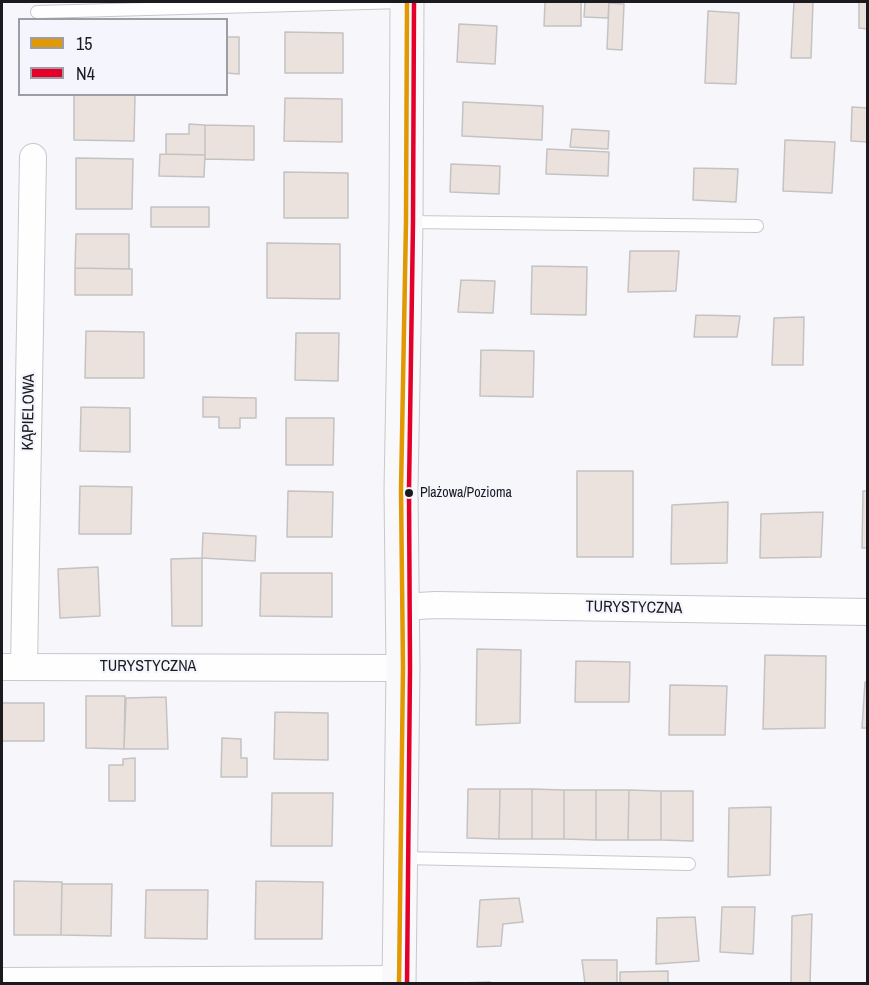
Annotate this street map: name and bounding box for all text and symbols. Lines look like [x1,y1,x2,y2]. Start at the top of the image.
legend [18,18,228,96]
text: 15 [76,31,92,56]
text: N4 [76,61,95,86]
street label: KĄPIELOWA [19,373,39,451]
place label: Plażowa/Pozioma [420,485,512,501]
marker: Plażowa/Pozioma [403,487,415,499]
street label: TURYSTYCZNA [585,598,683,618]
street label: TURYSTYCZNA [100,657,196,677]

